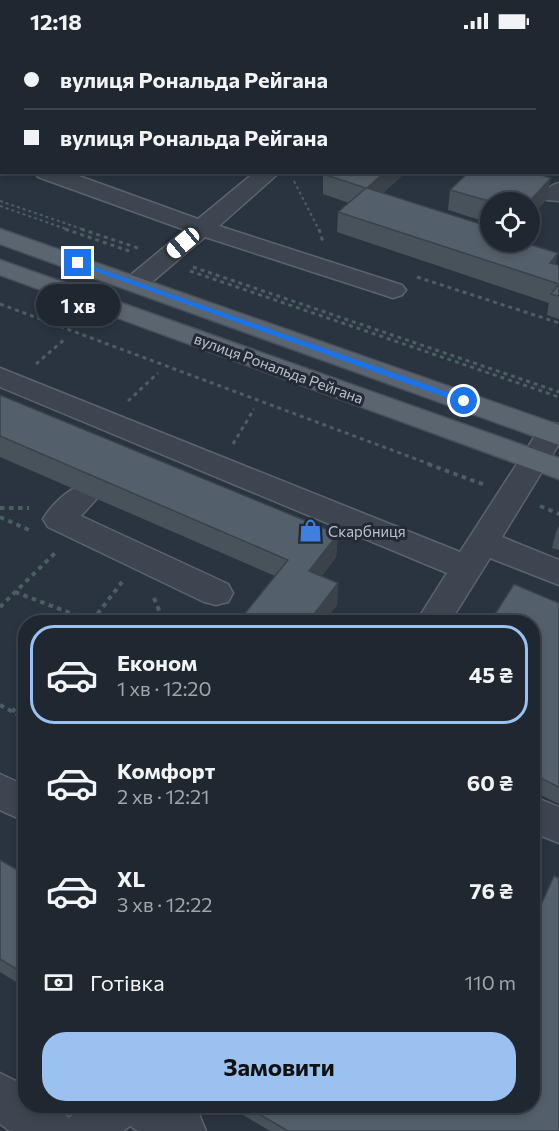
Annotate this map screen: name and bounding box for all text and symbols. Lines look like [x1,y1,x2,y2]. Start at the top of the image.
text: 12:18 [30,8,82,35]
text: вулиця Рональда Рейгана [60,66,328,93]
text: вулиця Рональда Рейгана [60,124,328,151]
map controls [480,192,540,252]
button: locate [480,192,540,252]
car [163,225,203,261]
route end [64,249,91,276]
callout: 1 хв [36,284,120,326]
text: 1 хв [60,293,96,317]
street label: вулиця Рональда Рейгана [192,329,366,407]
route start [450,387,477,414]
shop icon: Скарбниця [297,518,323,544]
place label: Скарбниця [328,522,406,540]
icon: car [45,648,99,702]
text: Економ [117,649,197,676]
text: 45 ₴ [469,661,513,688]
text: 1 хв · 12:20 [117,676,211,700]
icon: car [45,756,99,810]
text: Комфорт [117,757,215,784]
text: 60 ₴ [467,769,513,796]
text: 2 хв · 12:21 [117,784,210,808]
icon: car [45,864,99,918]
text: XL [117,865,145,892]
text: 76 ₴ [469,877,513,904]
text: 3 хв · 12:22 [117,892,212,916]
icon: cash [42,966,75,999]
text: Готівка [90,969,165,996]
text: 110 m [465,970,516,994]
button: Замовити [42,1032,516,1101]

